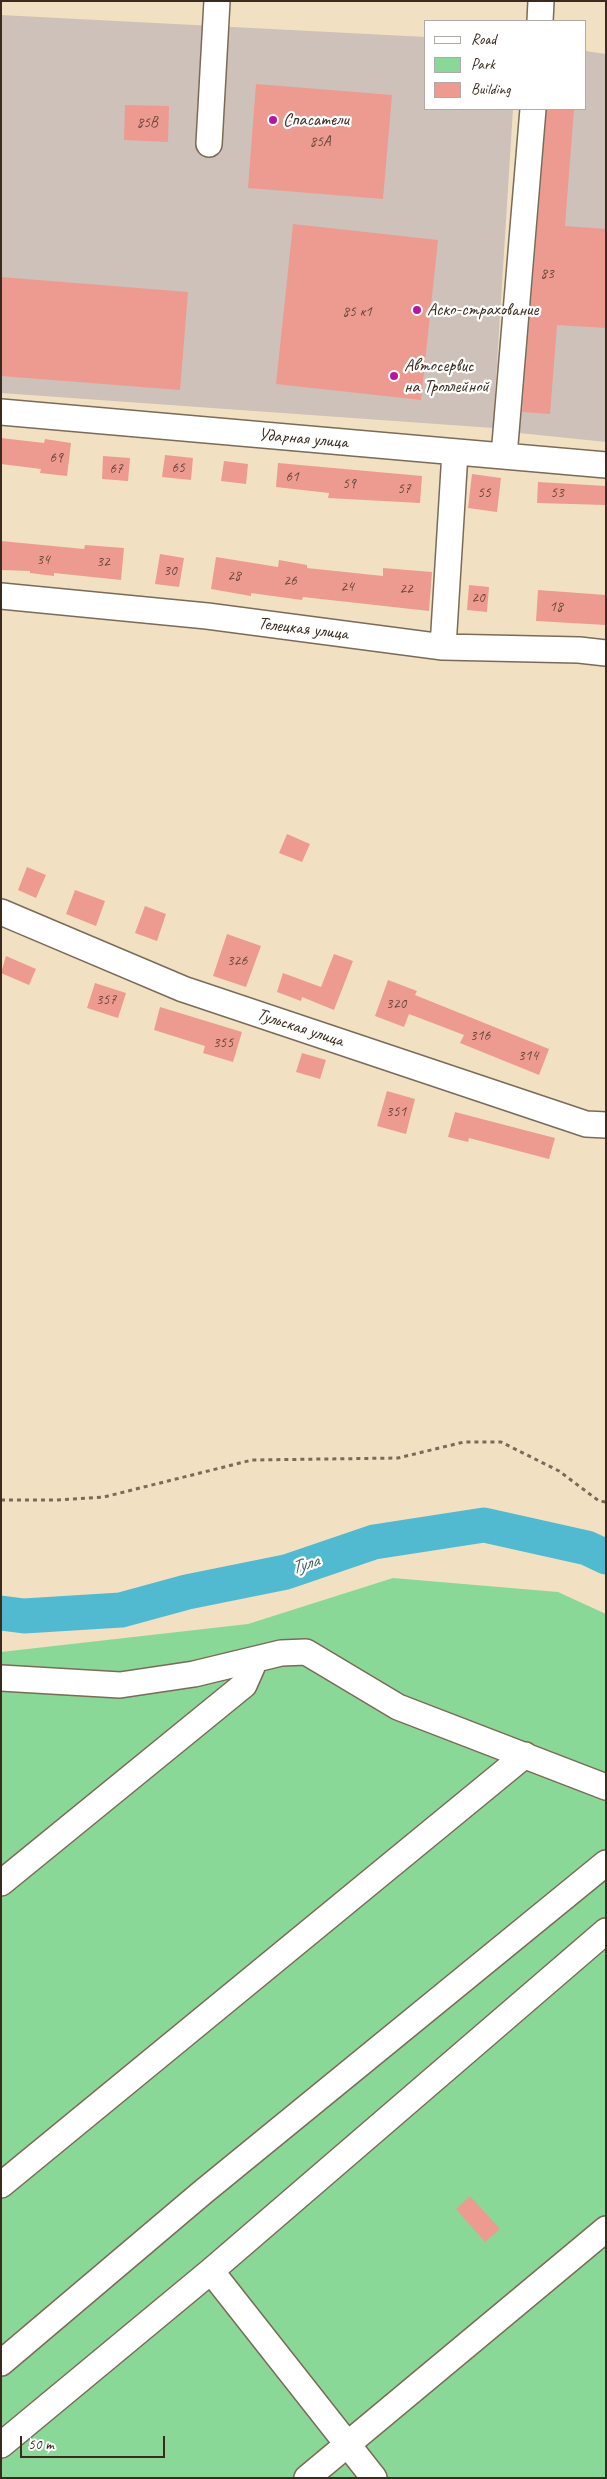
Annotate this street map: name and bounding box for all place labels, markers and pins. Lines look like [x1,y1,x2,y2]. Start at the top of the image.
place label: Спасатели [283,109,349,131]
marker: Спасатели [267,114,279,126]
place label: Аско-страхование [427,299,538,321]
marker: Аско-страхование [411,304,423,316]
place label: Автосервис на Троллейной [404,355,489,398]
marker: Автосервис на Троллейной [388,370,400,382]

